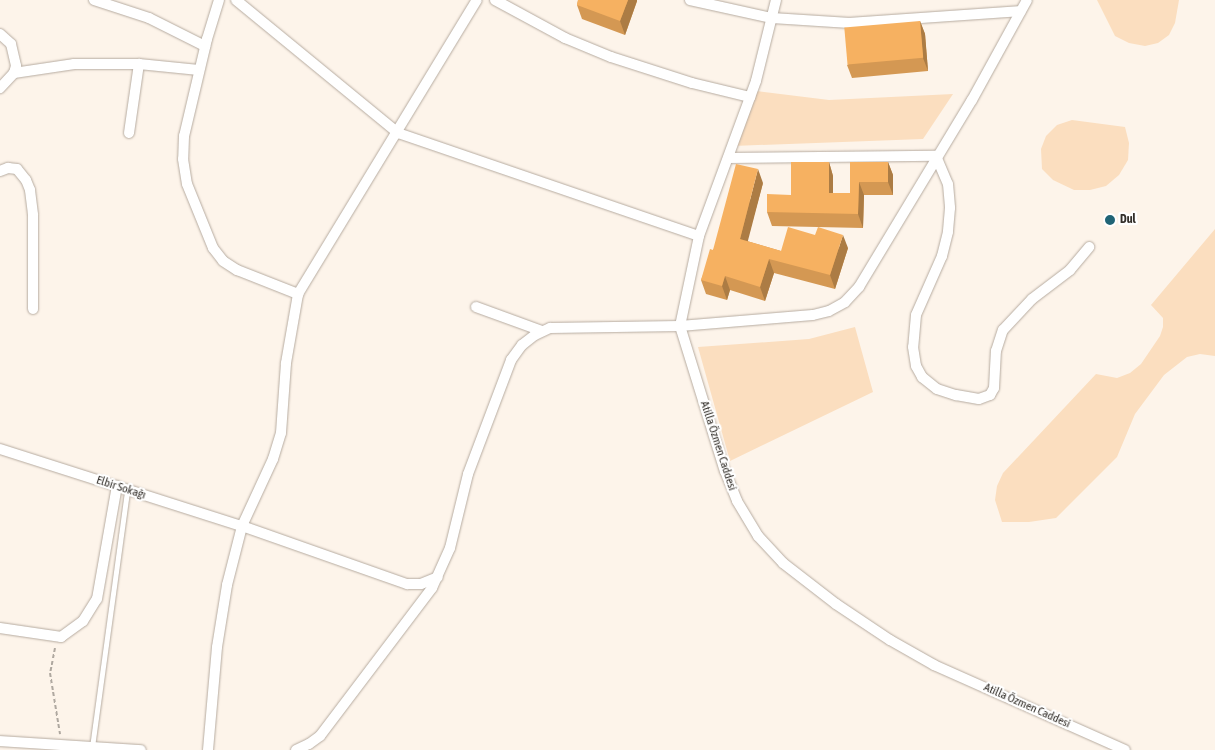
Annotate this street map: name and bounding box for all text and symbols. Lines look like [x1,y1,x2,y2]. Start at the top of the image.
place label: Dul [1120,213,1136,227]
marker: Dul [1104,214,1116,226]
street label: Atilla Özmen Caddesi [697,399,739,493]
street label: Elbir Sokağı [94,473,148,503]
street label: Atilla Özmen Caddesi [981,680,1073,732]

